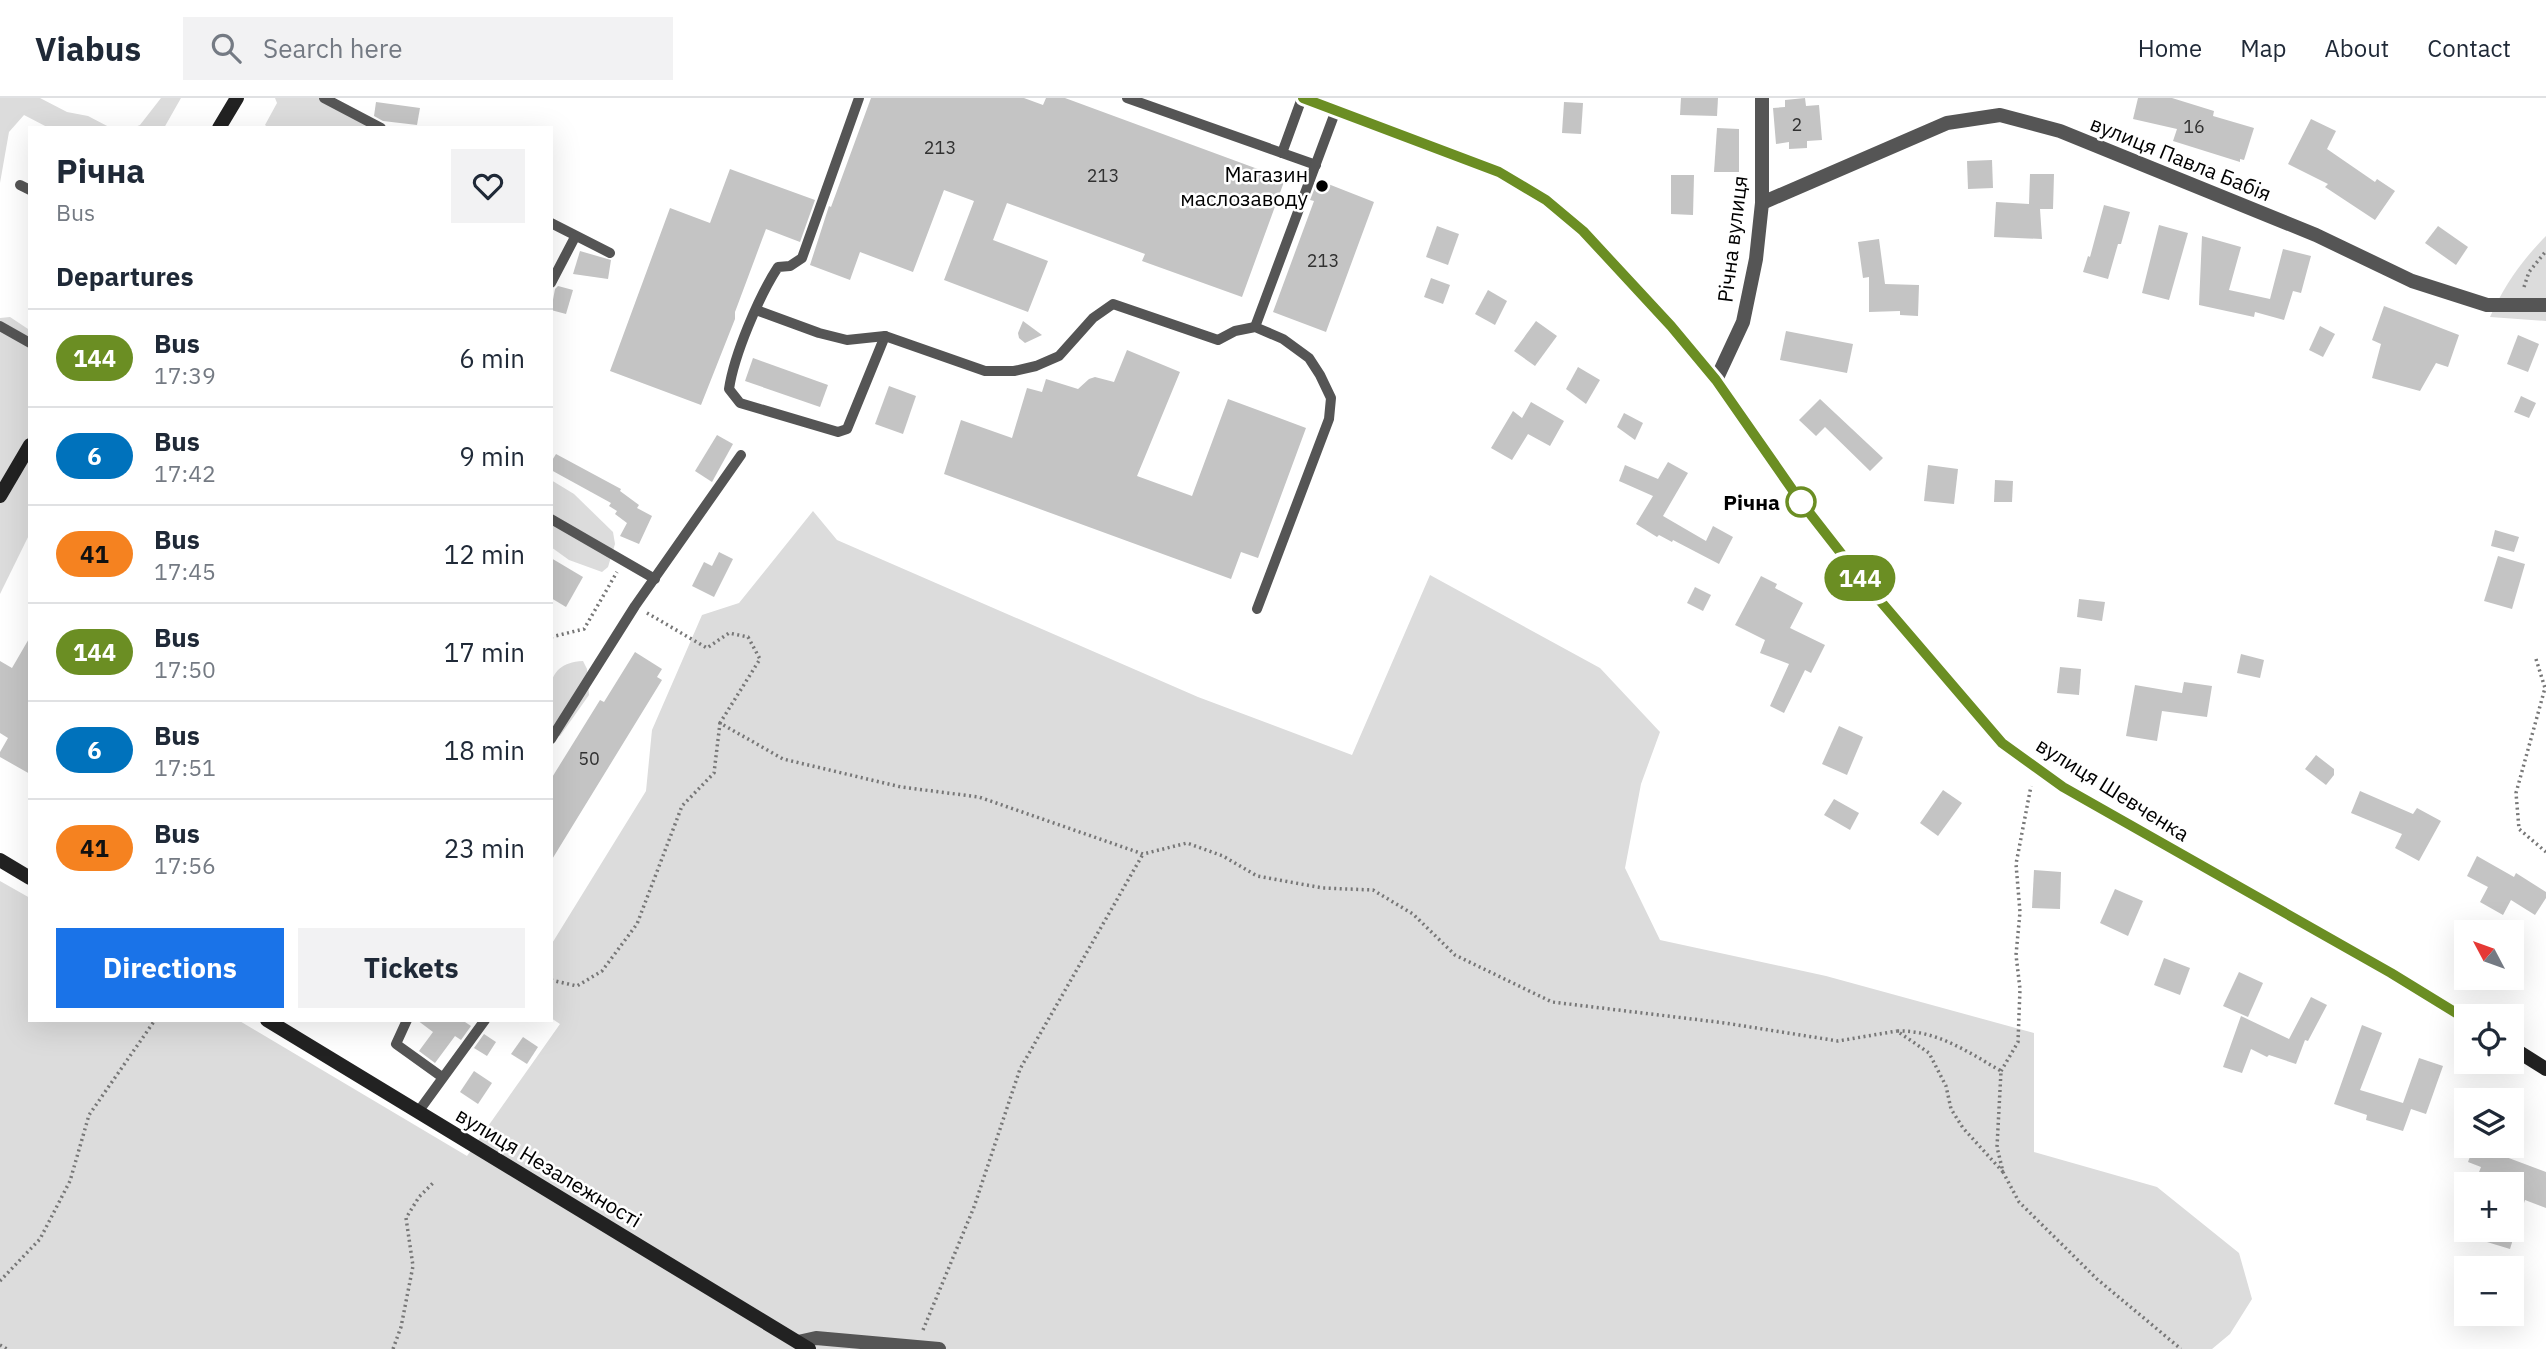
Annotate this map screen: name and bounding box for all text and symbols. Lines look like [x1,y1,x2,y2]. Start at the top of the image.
search box [183,17,673,80]
text: Viabus [35,27,141,70]
icon: search [207,29,245,67]
text: Search here [263,31,402,65]
text: Home [2138,32,2202,64]
text: Map [2240,32,2286,64]
text: About [2324,32,2389,64]
text: Contact [2427,32,2511,64]
street label: вулиця Павла Бабія [2086,109,2276,207]
house number: 2 [1792,113,1802,136]
house number: 16 [2183,115,2205,138]
house number: 213 [924,136,956,159]
text: Річна [56,149,145,192]
button: heart [451,149,525,223]
place label: Магазин маслозаводу [1180,160,1309,212]
house number: 213 [1087,164,1119,187]
street label: Річна вулиця [1710,174,1754,304]
marker: Магазин маслозаводу [1314,178,1330,194]
text: Bus [56,197,95,227]
house number: 213 [1307,249,1339,272]
text: Departures [56,259,194,293]
text: Bus [154,326,200,360]
text: 6 min [459,341,525,375]
text: 144 [73,342,116,374]
text: 17:39 [154,360,216,390]
text: Bus [154,424,200,458]
text: 9 min [459,439,525,473]
text: 6 [87,440,102,472]
text: 17:42 [154,458,216,488]
marker: Річна [1786,487,1816,517]
place label: Річна [1723,488,1780,516]
text: Bus [154,522,200,556]
text: 12 min [444,537,525,571]
text: 41 [80,538,109,570]
line badge: 144 [1820,555,1900,601]
text: 17:45 [154,556,216,586]
text: 144 [1838,562,1882,594]
text: Bus [154,620,200,654]
text: 17 min [444,635,525,669]
text: 144 [73,636,116,668]
text: 17:50 [154,654,216,684]
text: Bus [154,718,200,752]
street label: вулиця Шевченка [2031,731,2195,847]
text: 18 min [444,733,525,767]
text: 6 [87,734,102,766]
house number: 50 [578,747,600,770]
text: 17:51 [154,752,216,782]
text: Bus [154,816,200,850]
text: 23 min [444,831,525,865]
text: 41 [80,832,109,864]
text: 17:56 [154,850,216,880]
north arrow [2454,920,2524,990]
map controls [2454,920,2524,1326]
button: Directions [56,928,284,1008]
button: Tickets [298,928,525,1008]
button: locate [2454,1004,2524,1074]
button: layers [2454,1088,2524,1158]
street label: вулиця Незалежності [451,1100,647,1234]
button: + [2454,1172,2524,1242]
button: − [2454,1256,2524,1326]

